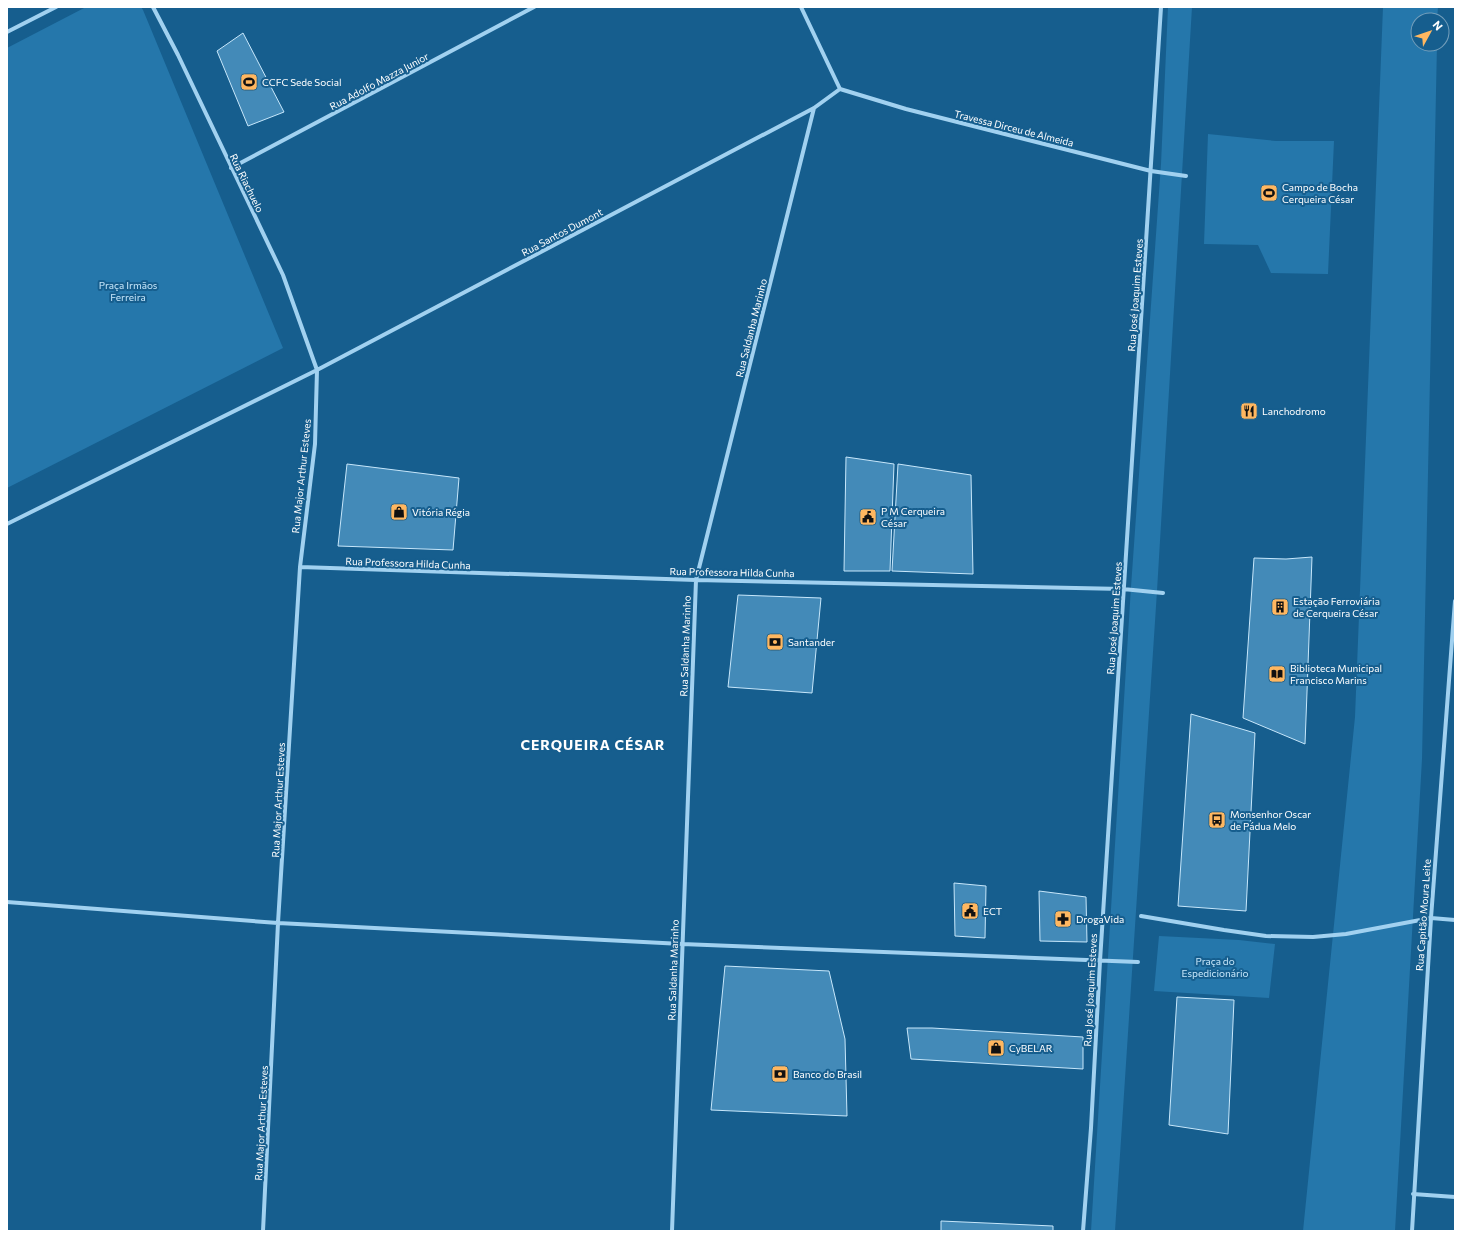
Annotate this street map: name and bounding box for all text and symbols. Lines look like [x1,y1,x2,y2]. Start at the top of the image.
north arrow [1410,12,1450,52]
text: N [1430,18,1446,33]
street label: Rua Adolfo Mazza Junior [327,50,431,112]
sports icon: CCFC Sede Social [239,72,259,92]
place label: CCFC Sede Social [262,76,341,88]
street label: Travessa Dirceu de Almeida [953,107,1075,149]
street label: Rua Riachuelo [228,152,266,214]
place label: Campo de Bocha Cerqueira César [1282,181,1358,205]
sports icon: Campo de Bocha Cerqueira César [1259,183,1279,203]
street label: Rua Santos Dumont [519,206,605,258]
street label: Rua José Joaquim Esteves [1125,238,1145,352]
street label: Rua Saldanha Marinho [733,277,769,379]
park label: Praça Irmãos Ferreira [99,279,158,303]
restaurant icon: Lanchodromo [1239,401,1259,421]
place label: Lanchodromo [1262,405,1326,417]
street label: Rua Major Arthur Esteves [289,418,313,534]
shop icon: Vitória Régia [389,502,409,522]
place label: P M Cerqueira César [881,505,945,529]
place label: Vitória Régia [412,506,470,518]
public building icon: P M Cerqueira César [858,507,878,527]
street label: Rua Professora Hilda Cunha [345,555,471,571]
street label: Rua José Joaquim Esteves [1104,561,1124,675]
street label: Rua Professora Hilda Cunha [669,565,795,579]
street label: Rua Saldanha Marinho [677,595,693,697]
place label: Estação Ferroviária de Cerqueira César [1293,595,1380,619]
building icon: Estação Ferroviária de Cerqueira César [1270,597,1290,617]
bank icon: Santander [765,632,785,652]
place label: Santander [788,636,835,648]
place label: Biblioteca Municipal Francisco Marins [1290,662,1382,686]
library icon: Biblioteca Municipal Francisco Marins [1267,664,1287,684]
district label: CERQUEIRA CÉSAR [520,736,666,753]
street label: Rua Major Arthur Esteves [269,742,287,858]
place label: Monsenhor Oscar de Pádua Melo [1230,808,1311,832]
bus stop icon: Monsenhor Oscar de Pádua Melo [1207,810,1227,830]
street label: Rua Capitão Moura Leite [1413,859,1433,971]
public building icon: ECT [960,901,980,921]
place label: ECT [983,905,1003,917]
pharmacy icon: DrogaVida [1053,909,1073,929]
place label: DrogaVida [1076,913,1124,925]
street label: Rua Saldanha Marinho [665,919,681,1021]
street label: Rua José Joaquim Esteves [1081,933,1099,1047]
park label: Praça do Espedicionário [1182,955,1248,979]
shop icon: CyBELAR [986,1038,1006,1058]
place label: CyBELAR [1009,1042,1053,1054]
bank icon: Banco do Brasil [770,1064,790,1084]
street label: Rua Major Arthur Esteves [252,1065,270,1181]
place label: Banco do Brasil [793,1068,862,1080]

